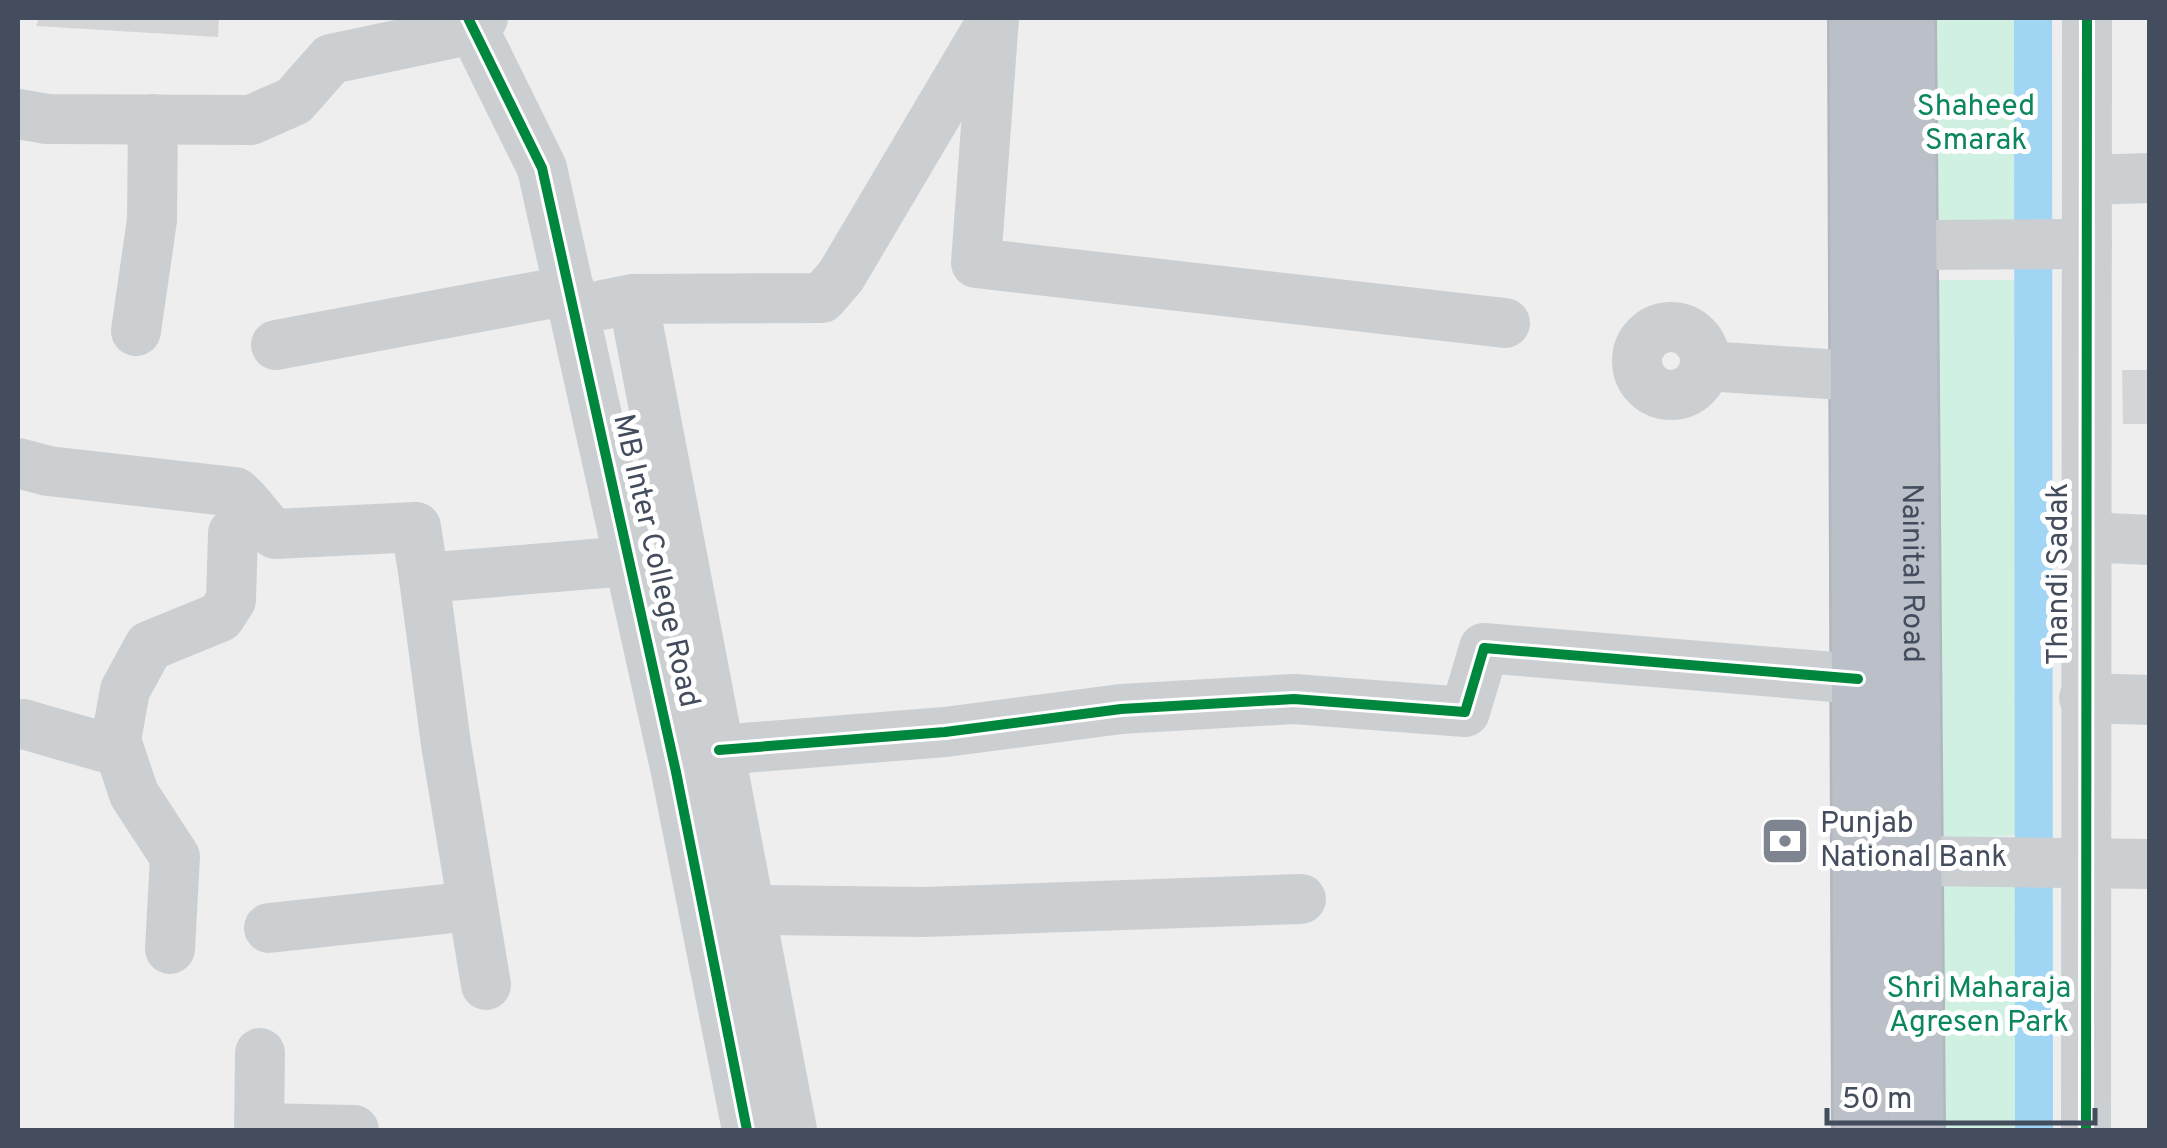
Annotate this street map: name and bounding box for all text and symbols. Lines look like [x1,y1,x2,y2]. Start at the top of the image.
park label: Shaheed Smarak [1917,89,2035,160]
street label: MB Inter College Road [603,411,707,711]
street label: Nainital Road [1892,483,1931,663]
street label: Thandi Sadak [2041,483,2078,665]
place label: Punjab National Bank [1820,806,2007,877]
bank icon: Punjab National Bank [1759,815,1811,867]
park label: Shri Maharaja Agresen Park [1887,971,2071,1042]
scale bar [1827,1063,2094,1125]
text: 50 m [1842,1082,1912,1119]

